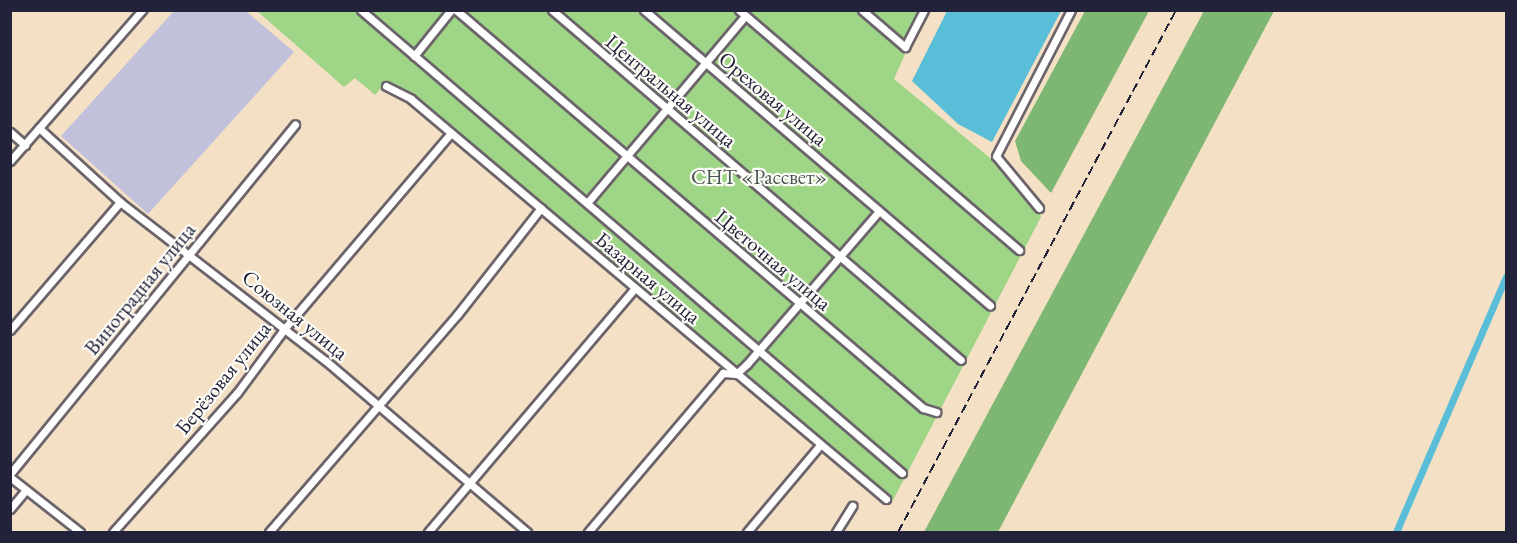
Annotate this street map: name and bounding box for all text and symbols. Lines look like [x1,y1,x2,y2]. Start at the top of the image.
street label: Центральная улица [600,29,742,153]
street label: Ореховая улица [714,46,832,152]
park label: СНТ «Рассвет» [691,164,827,190]
street label: Цветочная улица [710,204,836,316]
street label: Виноградная улица [79,218,201,360]
street label: Базарная улица [590,227,706,329]
street label: Союзная улица [237,265,353,365]
street label: Берёзовая улица [170,316,276,440]

